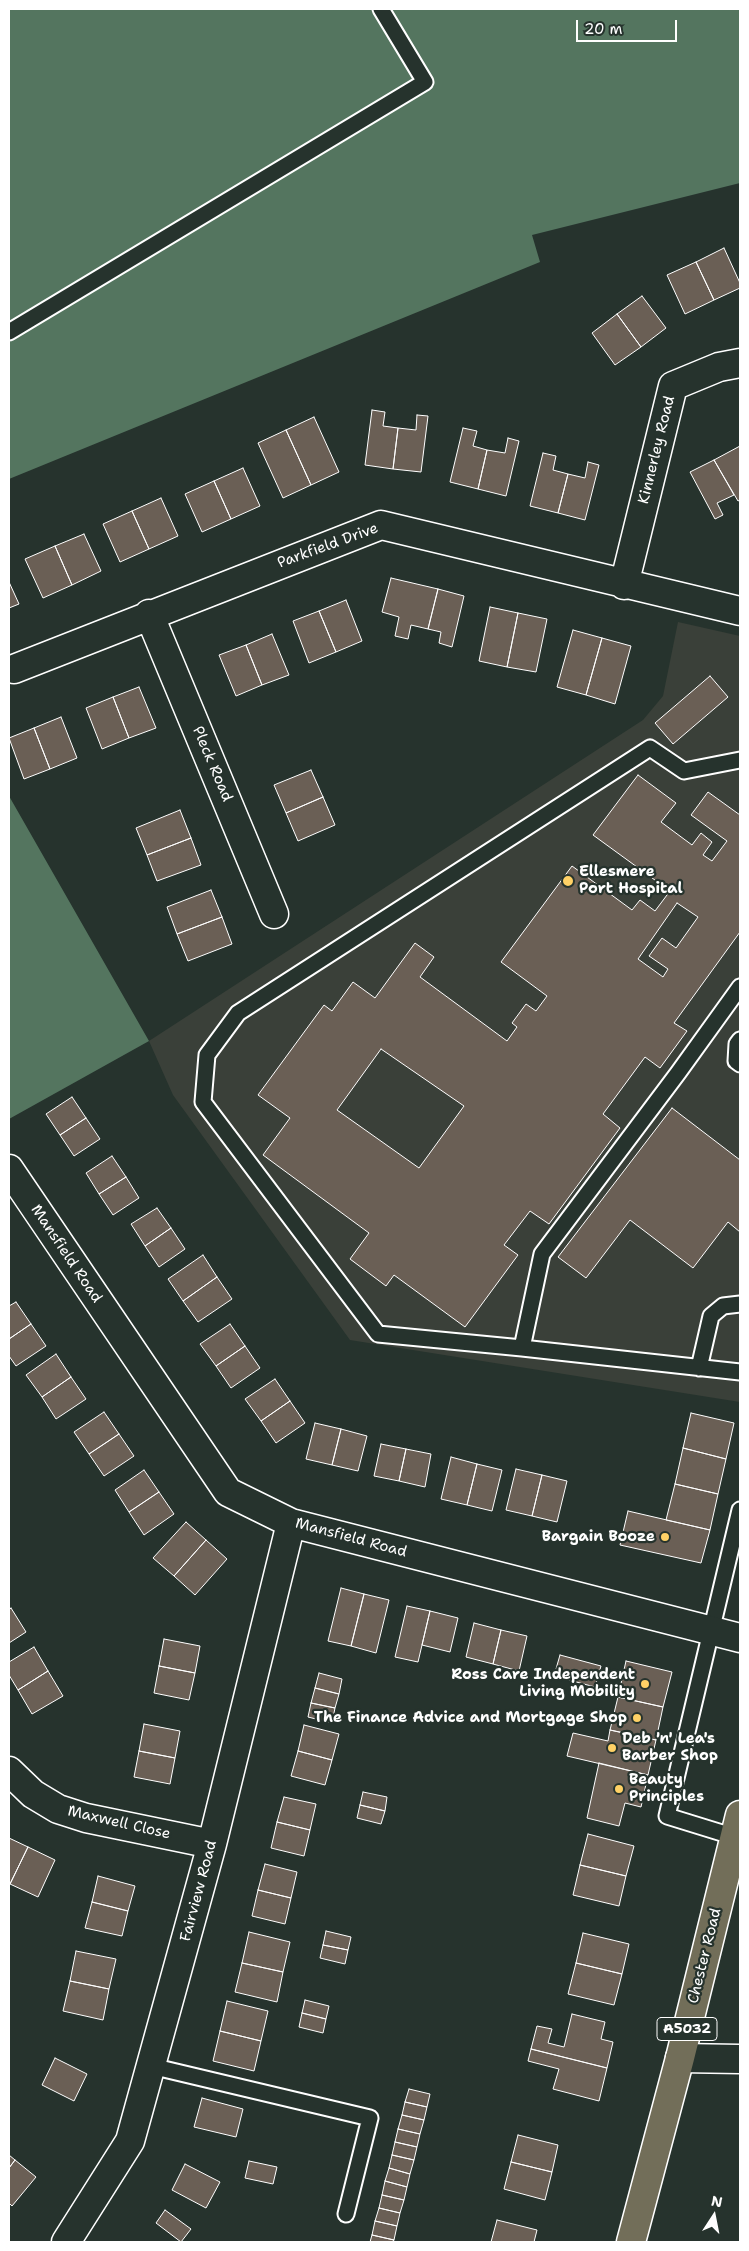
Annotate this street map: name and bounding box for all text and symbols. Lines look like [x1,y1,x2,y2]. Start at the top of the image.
scale bar [579,10,680,42]
text: 20 m [584,19,623,39]
street label: Kinnerley Road [635,394,679,506]
street label: Parkfield Drive [275,519,381,573]
street label: Pleck Road [188,724,236,804]
place label: Ellesmere Port Hospital [579,863,683,898]
marker: Ellesmere Port Hospital [561,874,575,888]
street label: Mansfield Road [26,1201,106,1307]
street label: Mansfield Road [293,1514,409,1562]
place label: Bargain Booze [542,1528,655,1546]
marker: Bargain Booze [659,1531,671,1543]
place label: Ross Care Independent Living Mobility [451,1666,635,1701]
marker: Ross Care Independent Living Mobility [639,1678,651,1690]
place label: The Finance Advice and Mortgage Shop [314,1709,627,1727]
marker: The Finance Advice and Mortgage Shop [631,1712,643,1724]
place label: Deb 'n' Lea's Barber Shop [622,1730,718,1765]
marker: Deb 'n' Lea's Barber Shop [606,1742,618,1754]
place label: Beauty Principles [629,1771,704,1806]
marker: Beauty Principles [613,1783,625,1795]
street label: Maxwell Close [66,1802,172,1844]
street label: Fairview Road [177,1838,221,1944]
street label: Chester Road [684,1906,726,2006]
road number: A5032 [657,2018,717,2040]
north arrow [689,2191,739,2241]
text: N [710,2191,724,2211]

